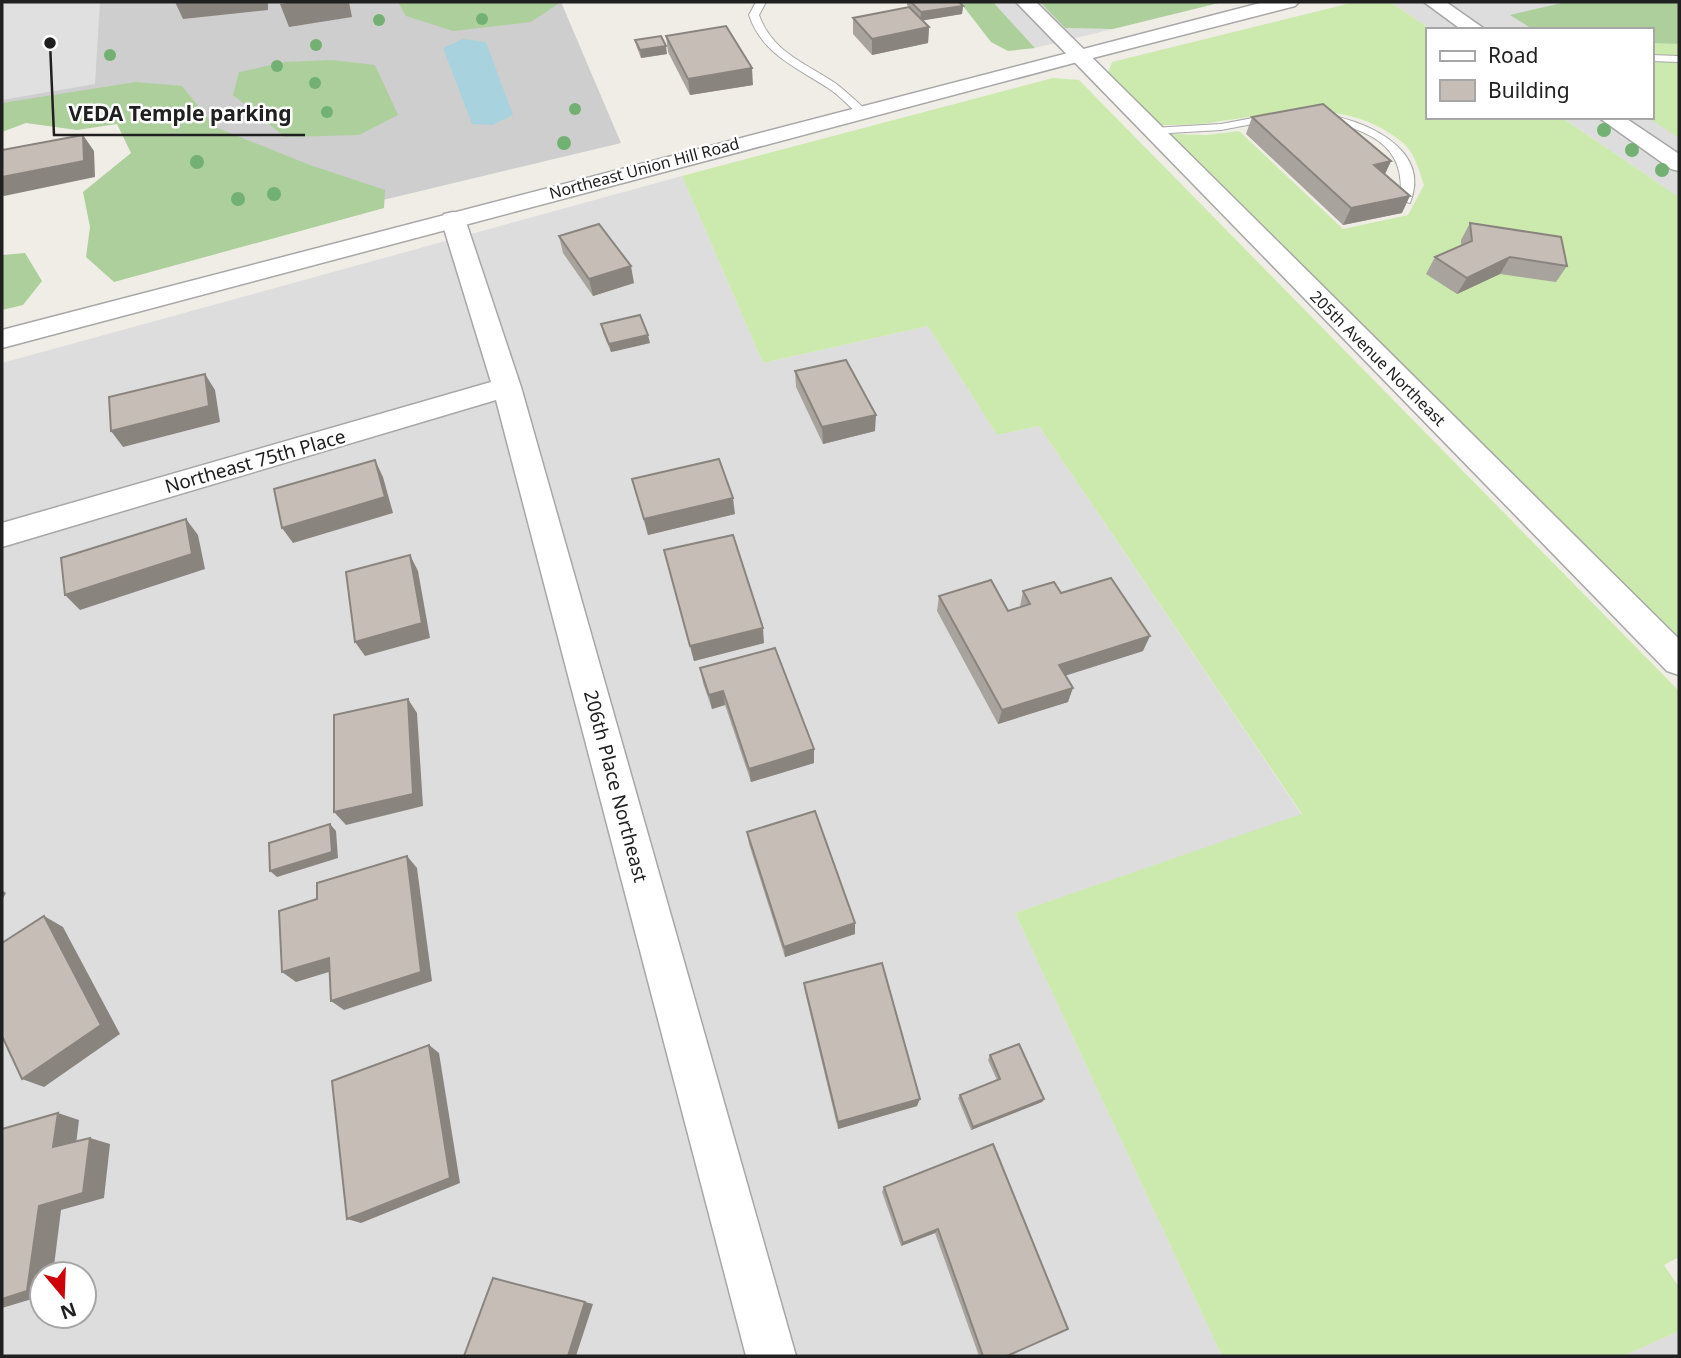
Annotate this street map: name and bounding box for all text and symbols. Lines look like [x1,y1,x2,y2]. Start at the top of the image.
legend [1426,28,1653,119]
text: Road [1488,41,1538,69]
text: Building [1488,76,1570,104]
callout: VEDA Temple parking [54,93,305,135]
text: VEDA Temple parking [69,99,292,127]
street label: Northeast Union Hill Road [546,132,742,204]
street label: 205th Avenue Northeast [1305,285,1451,431]
street label: Northeast 75th Place [162,423,348,499]
street label: 206th Place Northeast [578,687,654,885]
north arrow [28,1260,98,1330]
text: N [57,1296,80,1326]

